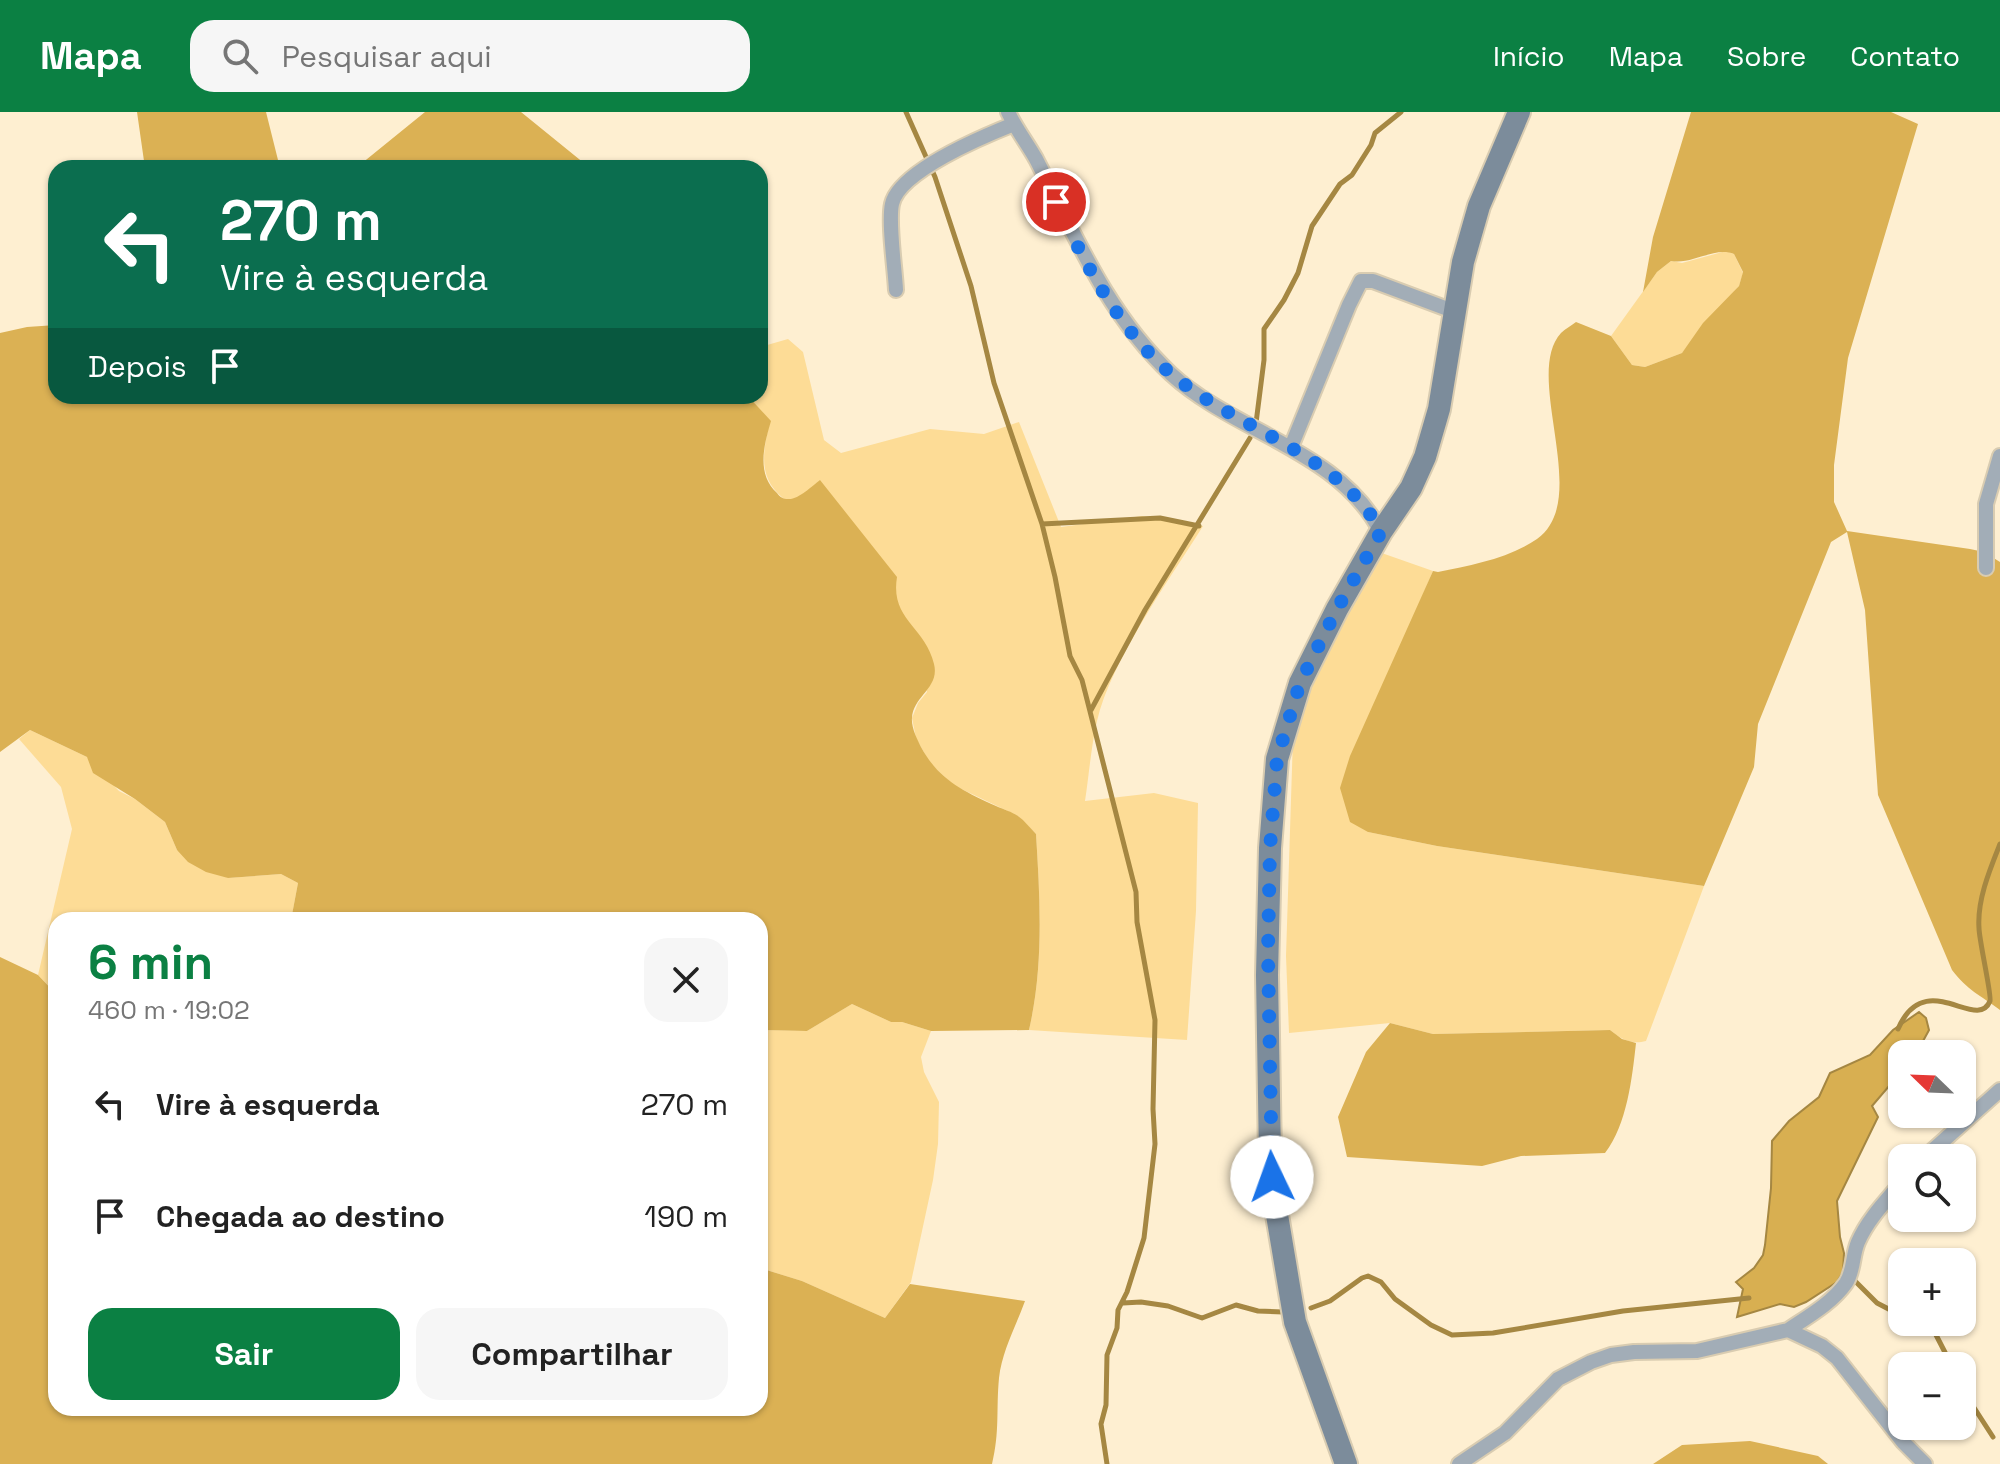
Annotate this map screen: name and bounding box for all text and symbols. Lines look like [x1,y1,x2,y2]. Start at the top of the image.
search box [190,20,750,92]
text: Mapa [40,32,142,80]
icon: search [218,34,262,78]
text: Pesquisar aqui [282,37,492,76]
text: Início [1493,38,1565,74]
text: Mapa [1609,38,1683,74]
text: Sobre [1727,38,1806,74]
text: Contato [1850,38,1960,74]
pin [1022,168,1090,236]
icon: arrive [1034,180,1078,224]
text: 270 m [220,185,382,256]
icon: left [88,192,192,296]
text: Vire à esquerda [220,255,488,301]
icon: arrive [203,344,247,388]
text: Depois [88,347,187,386]
text: 6 min [88,932,213,993]
button: close [644,938,728,1022]
text: 460 m · 19:02 [88,993,250,1027]
north arrow [1888,1040,1976,1128]
map controls [1888,1040,1976,1440]
icon: left [88,1082,132,1126]
text: Vire à esquerda [156,1085,380,1124]
text: 270 m [641,1085,728,1124]
position arrow [1230,1135,1314,1219]
button: search [1888,1144,1976,1232]
icon: arrive [88,1194,132,1238]
text: Chegada ao destino [156,1197,445,1236]
text: 190 m [644,1197,728,1236]
button: + [1888,1248,1976,1336]
button: Sair [88,1308,400,1400]
button: Compartilhar [416,1308,728,1400]
button: − [1888,1352,1976,1440]

